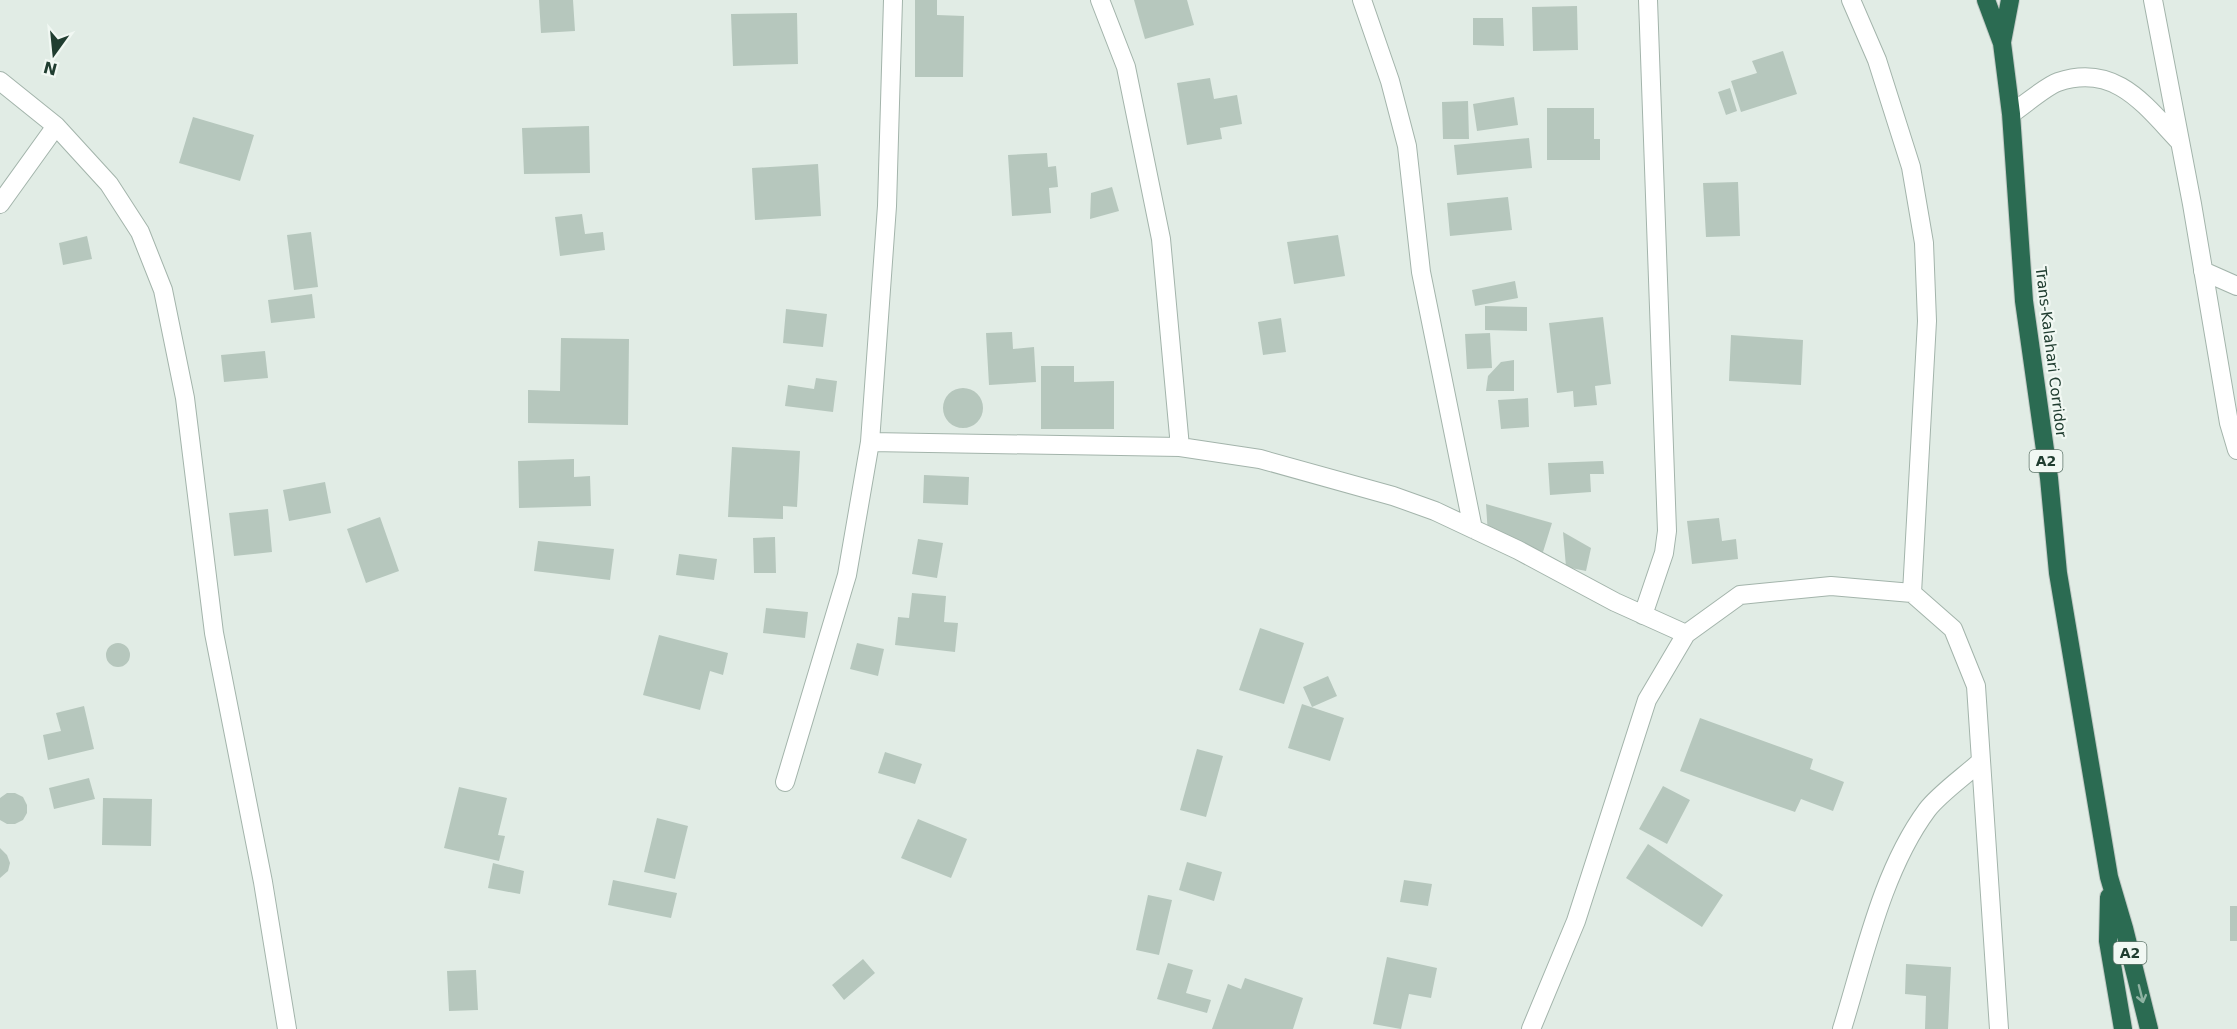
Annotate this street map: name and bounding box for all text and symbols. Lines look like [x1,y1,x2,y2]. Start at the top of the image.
north arrow [24,24,84,84]
text: N [41,57,59,79]
street label: Trans-Kalahari Corridor [2031,265,2070,439]
road number: A2 [2030,450,2062,472]
road number: A2 [2114,942,2146,964]
one-way arrow [2135,984,2147,1003]

